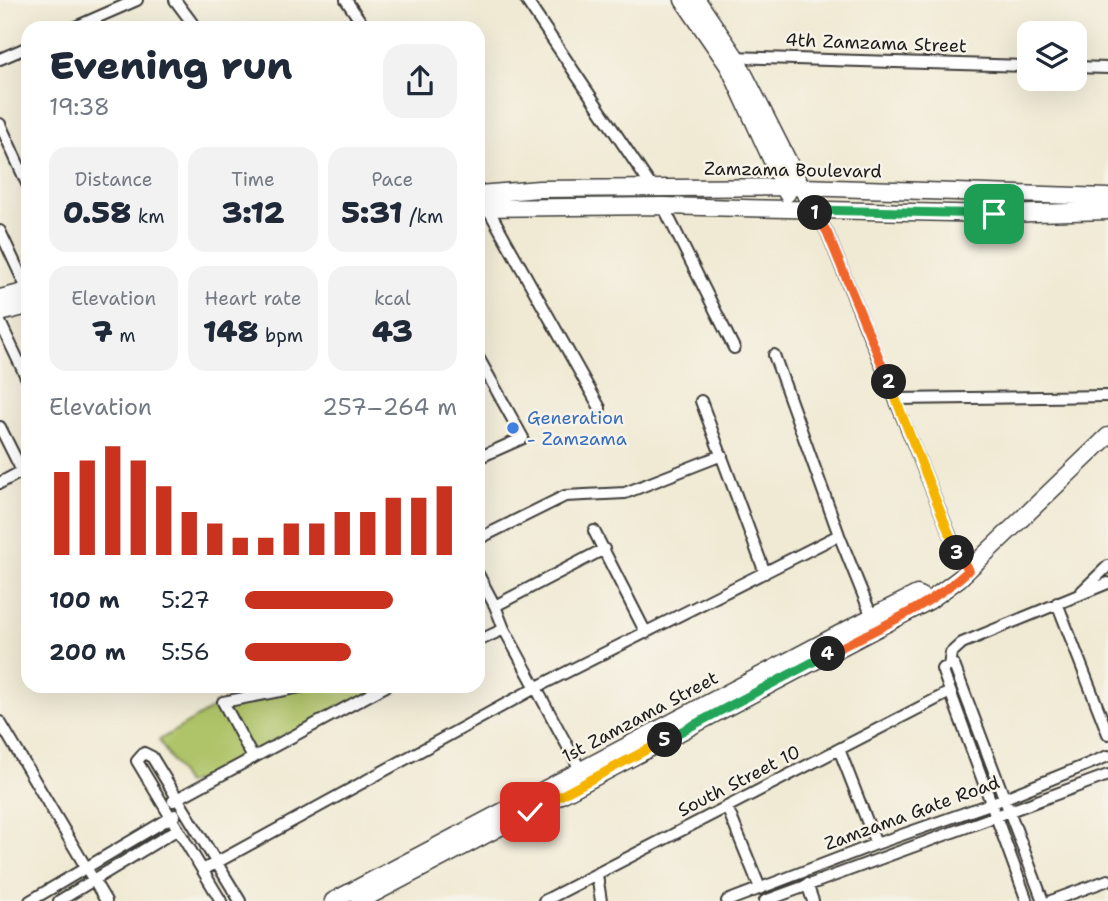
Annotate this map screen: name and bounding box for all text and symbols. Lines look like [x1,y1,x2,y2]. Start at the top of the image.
map controls [1017,21,1087,91]
button: layers [1017,21,1087,91]
street label: 4th Zamzama Street [785,28,967,58]
text: Evening run [49,40,292,91]
button: share [383,44,457,118]
text: 19:38 [49,92,110,122]
street label: Zamzama Boulevard [704,156,882,184]
text: Distance [75,167,153,192]
text: Time [231,167,275,192]
text: Pace [371,167,413,192]
pin [964,184,1024,244]
text: 0.58 [63,192,131,233]
text: 3:12 [221,192,285,233]
text: 5:31 [341,192,403,233]
icon: arrive [975,195,1013,233]
pin: 1 [798,196,832,230]
text: 1 [810,200,819,225]
text: km [131,204,165,229]
text: /km [403,204,443,229]
text: Elevation [71,286,156,311]
text: Heart rate [205,286,301,311]
text: kcal [374,286,411,311]
text: 7 [92,311,113,352]
text: 148 [203,311,258,352]
text: 43 [372,311,413,352]
text: m [113,323,136,348]
text: bpm [258,323,303,348]
pin: 2 [872,364,906,400]
text: 2 [882,369,895,394]
text: Elevation [49,392,152,422]
text: 257–264 m [322,392,457,422]
place label: Generation - Zamzama [527,406,627,451]
marker: Generation - Zamzama [505,420,521,436]
pin: 3 [940,536,974,570]
text: 3 [950,540,963,565]
text: 100 m [49,585,120,615]
text: 5:27 [161,585,210,615]
pin: 4 [810,636,846,672]
text: 200 m [49,637,126,667]
text: 5:56 [161,637,210,667]
text: 4 [821,641,834,666]
street label: 1st Zamzama Street [558,666,722,768]
pin: 5 [648,722,682,758]
text: 5 [659,727,670,752]
street label: South Street 10 [674,740,804,822]
street label: Zamzama Gate Road [821,770,1003,856]
pin [500,782,560,842]
icon: check [511,793,549,831]

